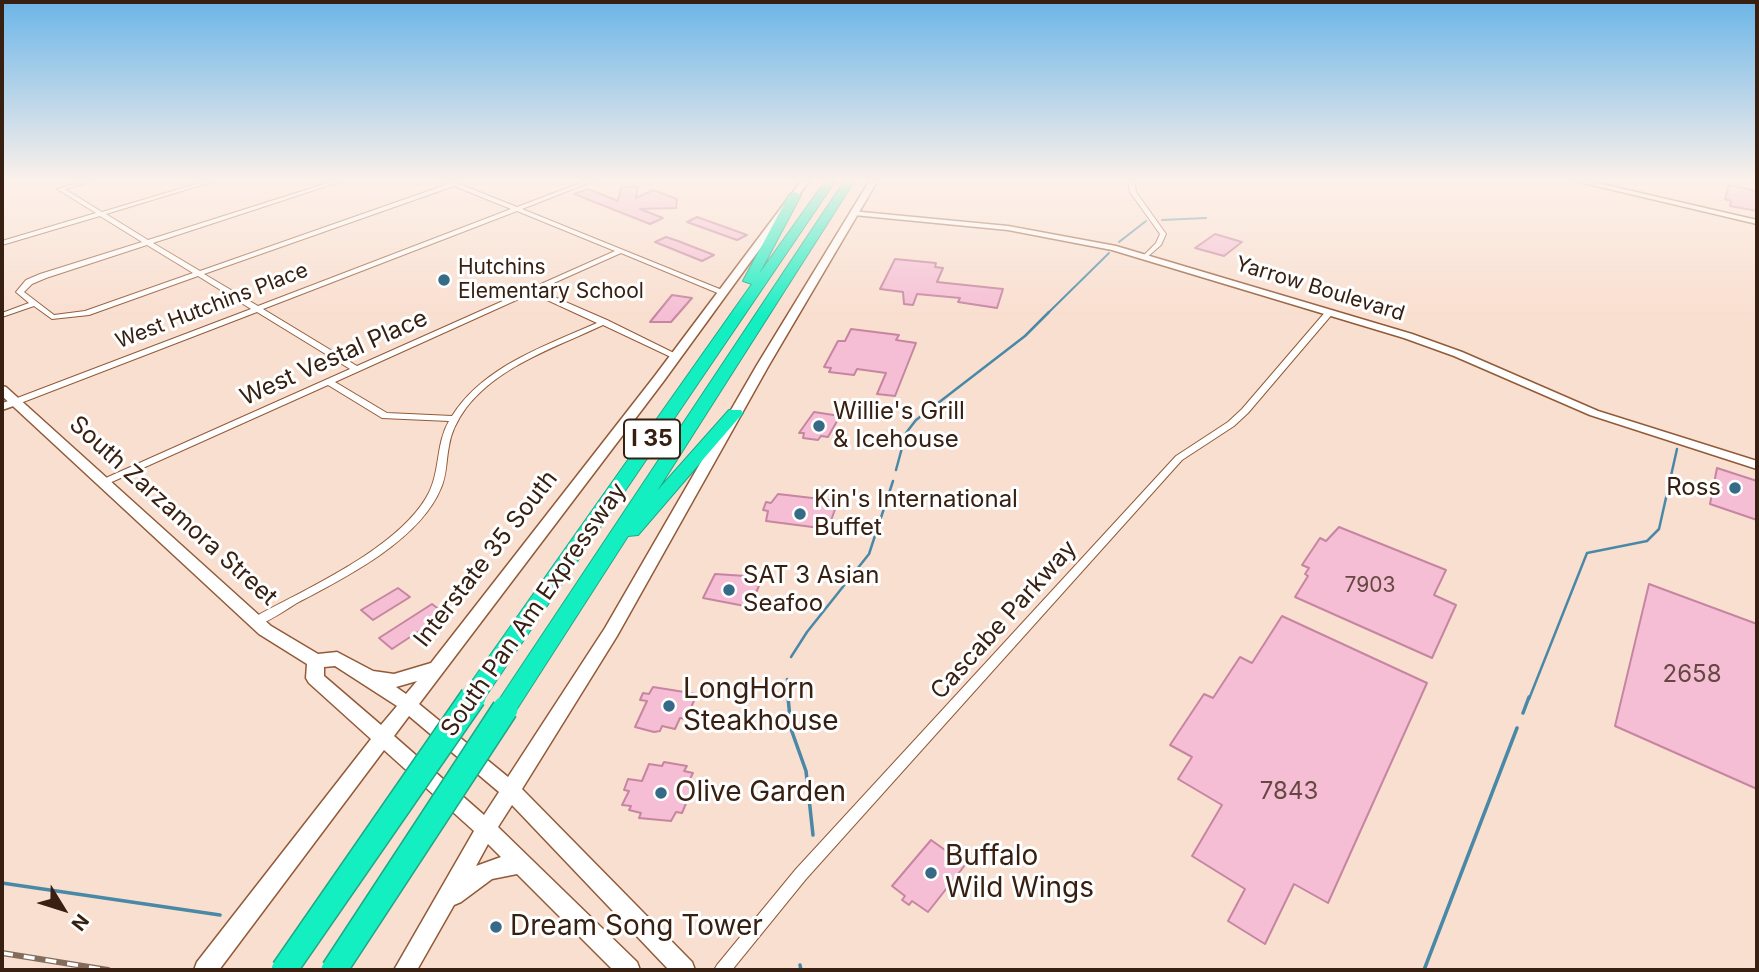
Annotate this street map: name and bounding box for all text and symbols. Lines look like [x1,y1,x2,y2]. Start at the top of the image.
street label: Yarrow Boulevard [1233,251,1407,327]
place label: Hutchins Elementary School [458,255,644,305]
street label: West Hutchins Place [112,258,312,354]
marker: Hutchins Elementary School [436,272,452,288]
street label: West Vestal Place [236,304,432,412]
place label: Willie's Grill & Icehouse [833,398,965,454]
street label: South Zarzamora Street [63,410,283,612]
marker: Willie's Grill & Icehouse [811,418,827,434]
road number: I 35 [624,420,680,458]
street label: Interstate 35 South [408,465,564,653]
place label: Ross [1666,474,1721,502]
street label: South Pan Am Expressway [435,478,633,742]
marker: Ross [1727,480,1743,496]
place label: Kin's International Buffet [814,486,1018,542]
marker: Kin's International Buffet [792,506,808,522]
street label: Cascabe Parkway [925,534,1083,706]
place label: SAT 3 Asian Seafoo [743,562,879,618]
house number: 7903 [1345,573,1395,599]
marker: SAT 3 Asian Seafoo [721,582,737,598]
house number: 2658 [1663,661,1721,689]
place label: LongHorn Steakhouse [683,673,839,739]
marker: LongHorn Steakhouse [661,698,677,714]
place label: Olive Garden [675,776,846,810]
house number: 7843 [1260,778,1318,806]
marker: Olive Garden [653,785,669,801]
place label: Buffalo Wild Wings [945,840,1094,906]
marker: Buffalo Wild Wings [923,865,939,881]
north arrow [28,874,98,944]
text: N [66,909,93,935]
place label: Dream Song Tower [510,910,763,944]
marker: Dream Song Tower [488,919,504,935]

